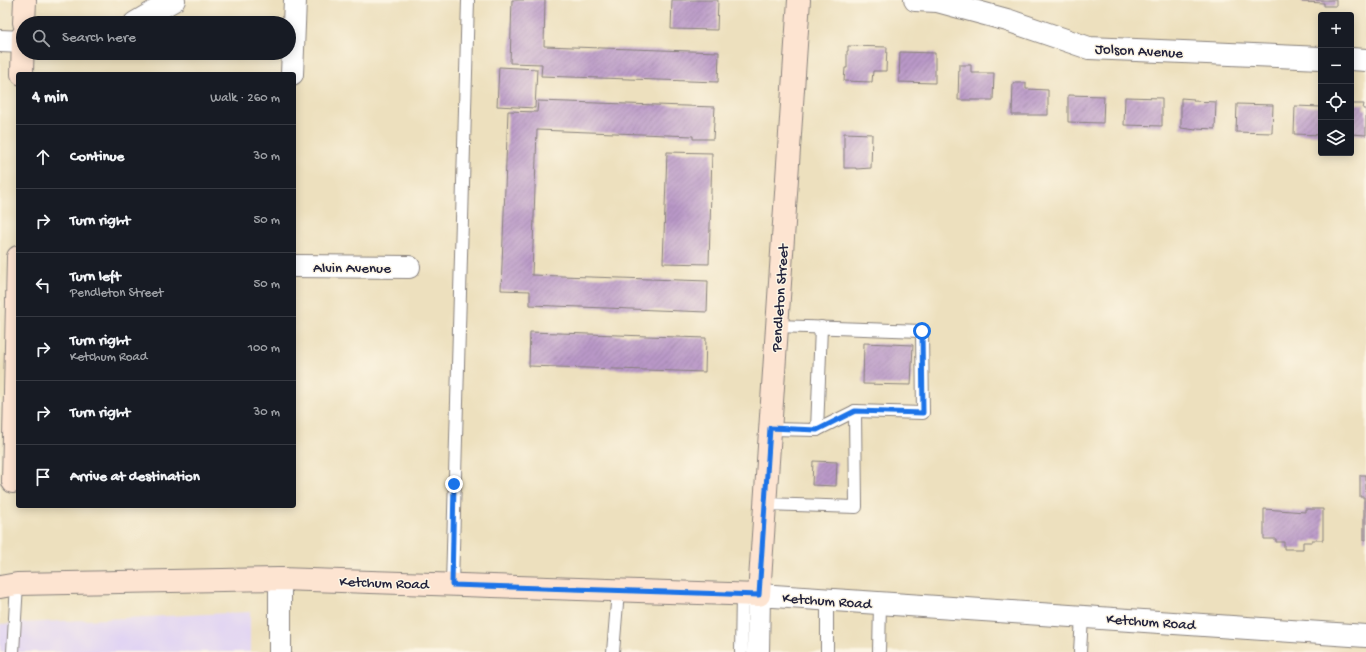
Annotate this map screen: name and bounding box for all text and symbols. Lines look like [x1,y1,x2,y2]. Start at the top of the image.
map controls [1318,12,1354,156]
button: + [1318,12,1354,48]
search box [16,16,296,60]
icon: search [30,27,52,49]
text: Search here [62,29,136,47]
street label: Jolson Avenue [1094,41,1184,63]
button: − [1318,48,1354,84]
button: locate [1318,84,1354,120]
text: 4 min [32,88,68,108]
text: Walk · 260 m [210,91,280,106]
button: layers [1318,120,1354,156]
icon: ahead [32,146,54,168]
text: Continue [70,148,124,166]
text: 30 m [254,149,280,164]
icon: right [32,210,54,232]
text: Turn right [70,212,130,230]
text: 50 m [253,213,280,228]
street label: Pendleton Street [768,242,794,353]
street label: Alvin Avenue [313,260,391,278]
text: Turn left [70,268,121,286]
icon: left [32,274,54,296]
text: 50 m [253,277,280,292]
text: Pendleton Street [70,286,163,301]
route start [913,322,931,340]
text: Turn right [70,332,130,350]
icon: right [32,338,54,360]
text: 100 m [248,341,280,356]
text: Ketchum Road [70,350,147,365]
icon: right [32,402,54,424]
text: Turn right [70,404,130,422]
text: 30 m [254,405,280,420]
icon: arrive [32,466,54,488]
text: Arrive at destination [70,468,200,486]
route end [445,475,463,493]
street label: Ketchum Road [339,573,430,595]
street label: Ketchum Road [782,590,873,614]
street label: Ketchum Road [1106,611,1197,635]

